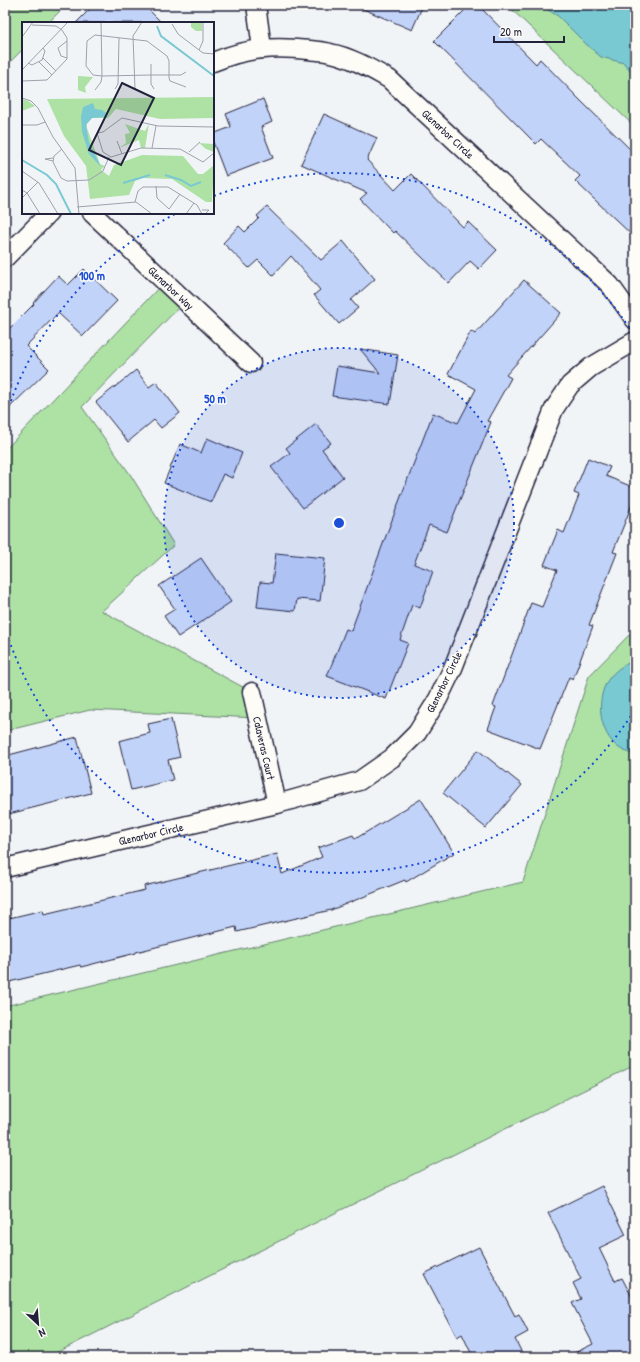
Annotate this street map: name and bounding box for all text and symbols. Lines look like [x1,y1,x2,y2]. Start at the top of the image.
scale bar [494,18,564,44]
inset map [22,22,214,214]
text: 20 m [500,23,522,40]
street label: Glenarbor Circle [419,106,477,162]
street label: Glenarbor Way [145,263,197,313]
text: 100 m [79,267,105,284]
text: 50 m [204,390,226,407]
centre of rings [332,516,346,530]
street label: Glenarbor Circle [423,649,465,715]
street label: Calaveras Court [250,715,278,781]
street label: Glenarbor Circle [117,820,185,848]
north arrow [18,1304,58,1344]
text: N [37,1325,48,1341]

